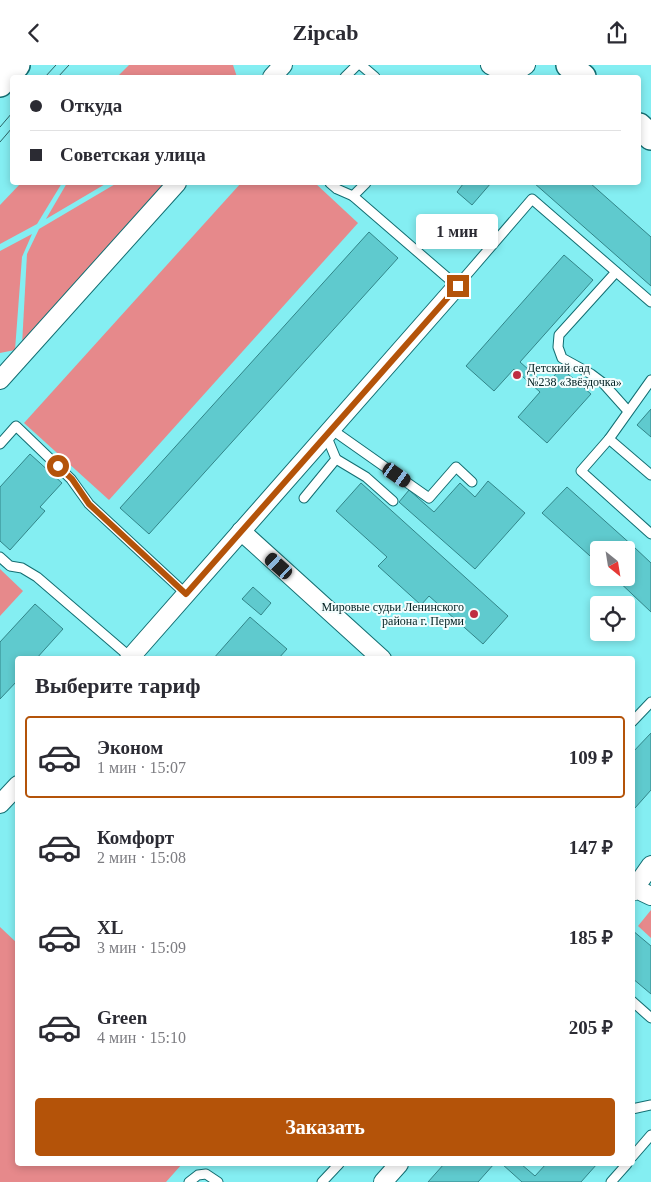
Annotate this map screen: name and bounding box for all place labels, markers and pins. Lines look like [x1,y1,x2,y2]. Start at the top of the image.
place label: Детский сад №238 «Звёздочка» [527,361,622,389]
marker: Детский сад №238 «Звёздочка» [511,369,523,381]
place label: Мировые судьи Ленинского района г. Перми [322,600,465,628]
marker: Мировые судьи Ленинского района г. Перми [468,608,480,620]

